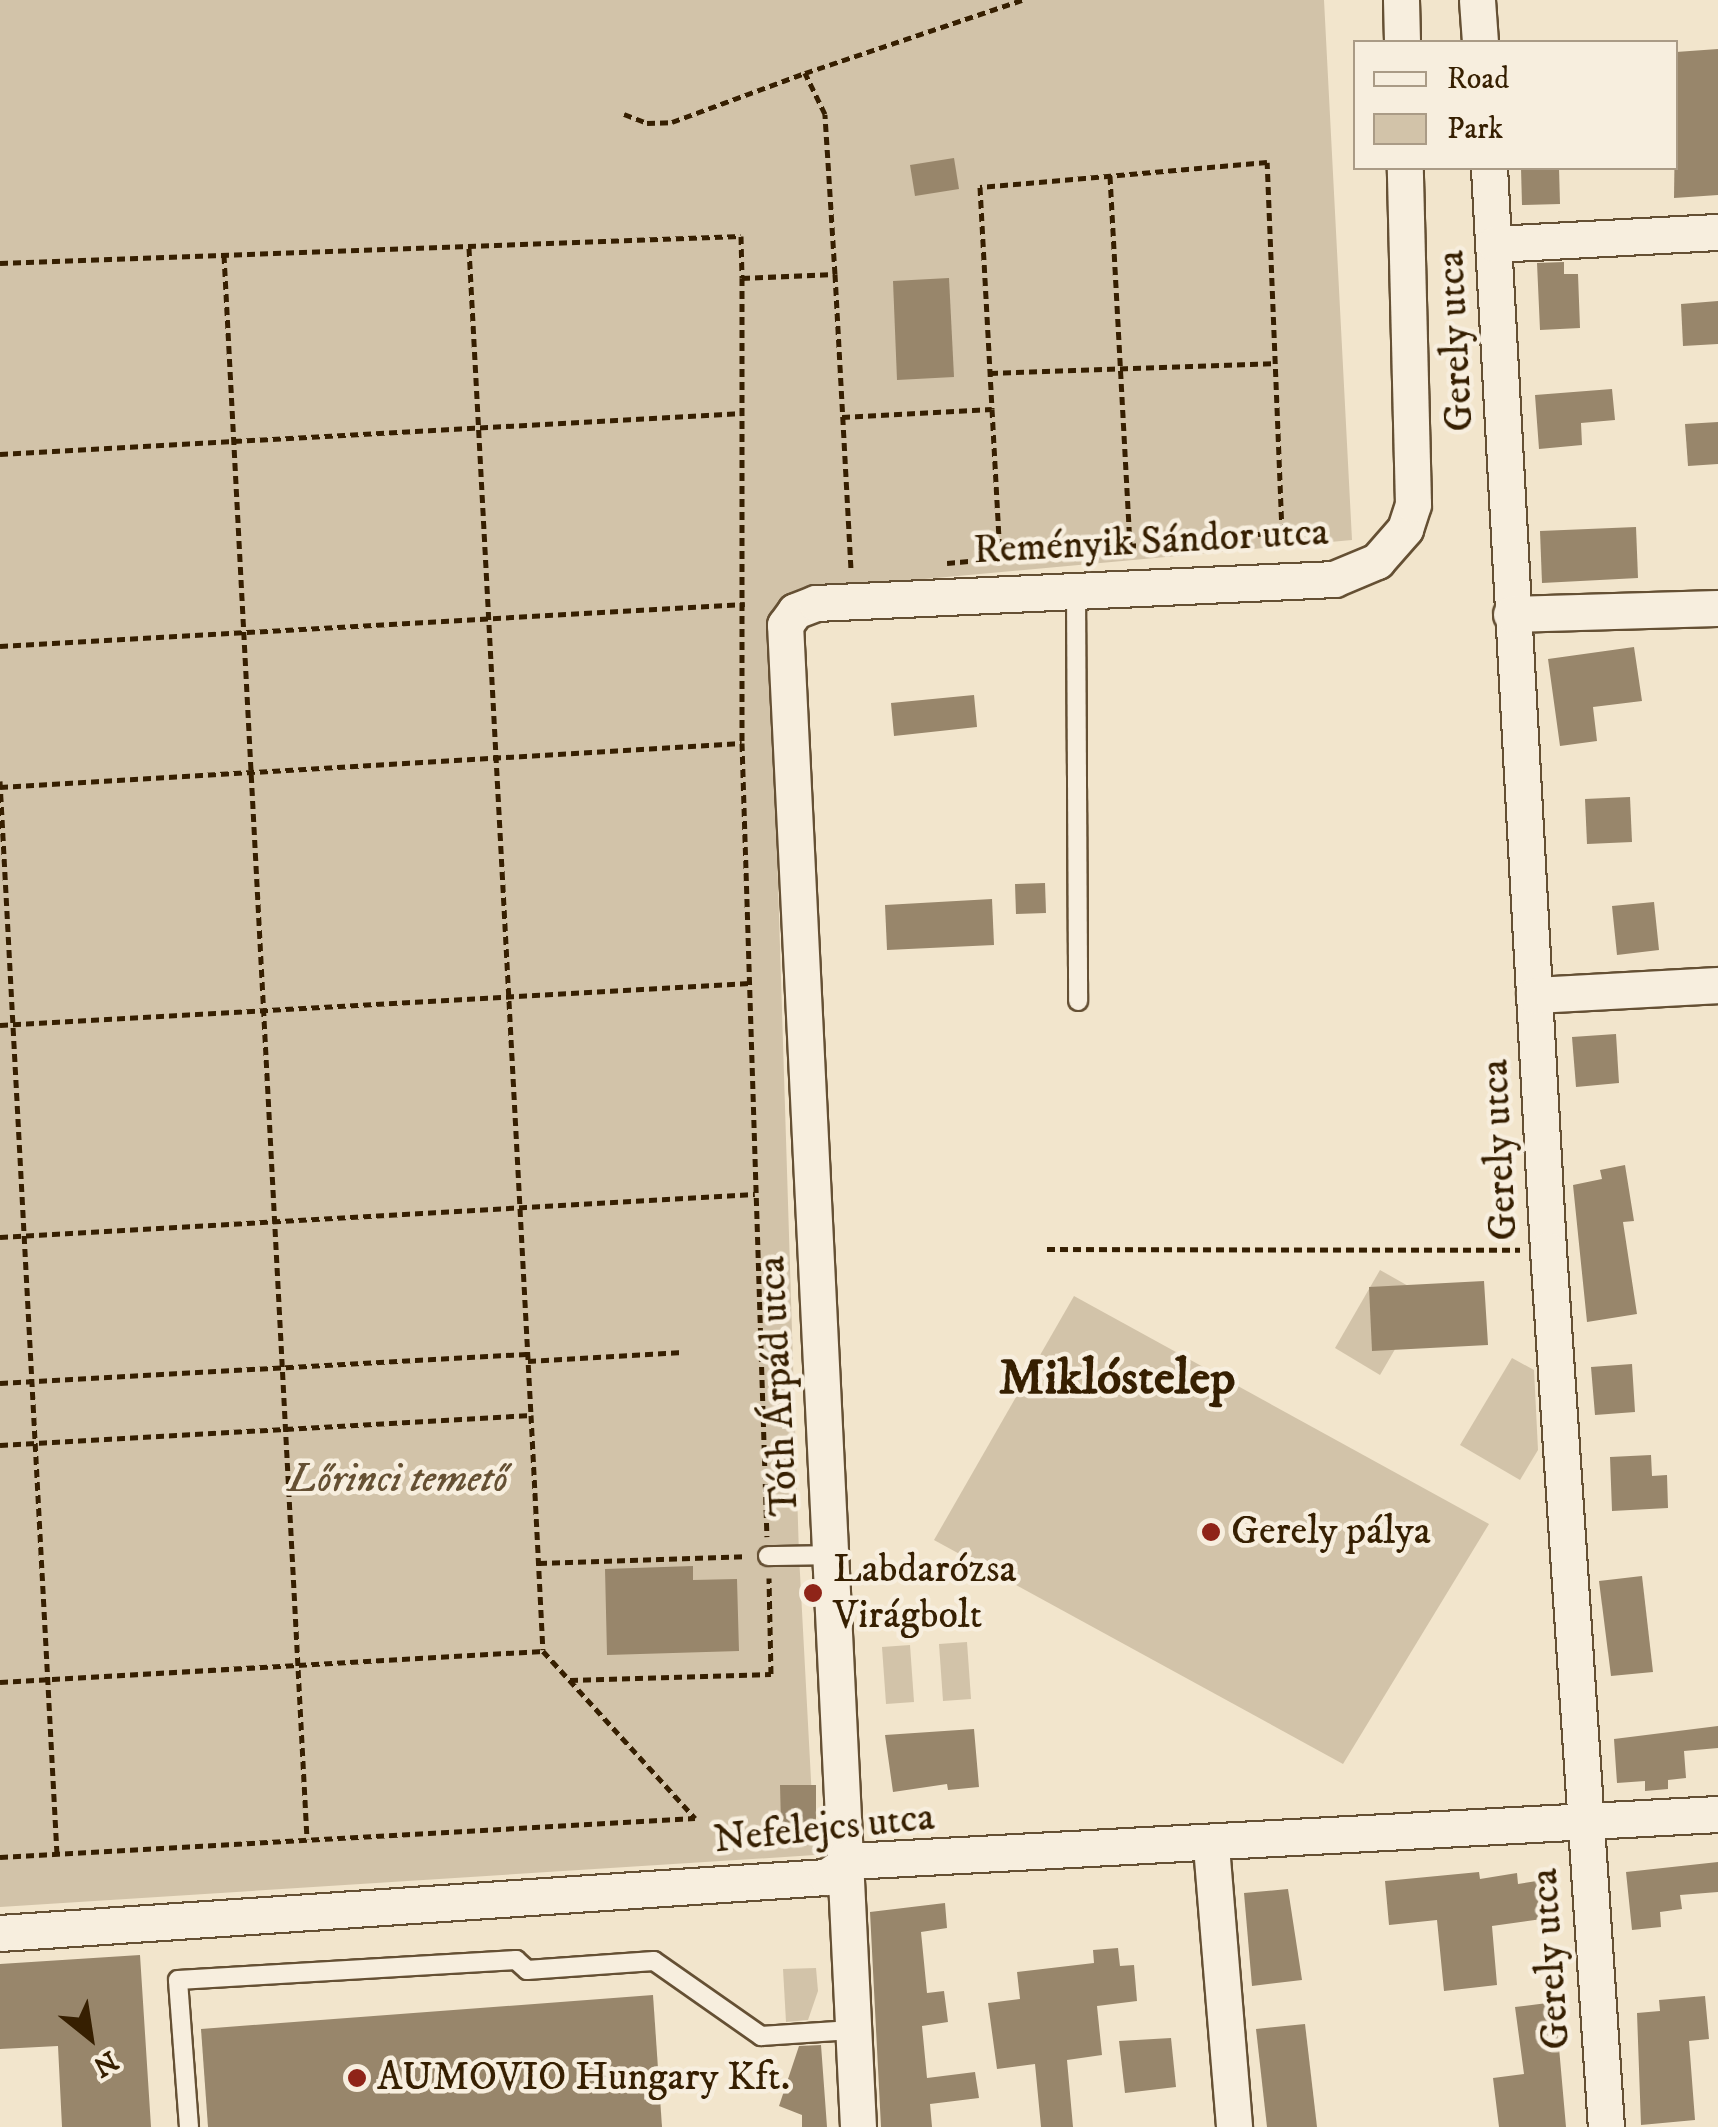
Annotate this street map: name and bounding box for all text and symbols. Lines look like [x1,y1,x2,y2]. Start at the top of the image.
legend [1353,40,1678,170]
text: Road [1447,61,1509,98]
text: Park [1447,111,1503,148]
street label: Gerely utca [1427,249,1485,433]
street label: Reményik Sándor utca [972,509,1330,575]
street label: Gerely utca [1471,1058,1529,1242]
street label: Tóth Árpád utca [748,1255,810,1517]
district label: Miklóstelep [999,1349,1235,1409]
park label: Lőrinci temető [288,1456,508,1504]
place label: Gerely pálya [1231,1508,1431,1556]
marker: Gerely pálya [1200,1521,1222,1543]
place label: Labdarózsa Virágbolt [833,1546,1017,1640]
marker: Labdarózsa Virágbolt [802,1582,824,1604]
street label: Nefelejcs utca [711,1794,937,1864]
street label: Gerely utca [1521,1867,1581,2051]
north arrow [40,1987,140,2087]
text: N [87,2043,124,2084]
place label: AUMOVIO Hungary Kft. [377,2054,790,2102]
marker: AUMOVIO Hungary Kft. [346,2067,368,2089]

